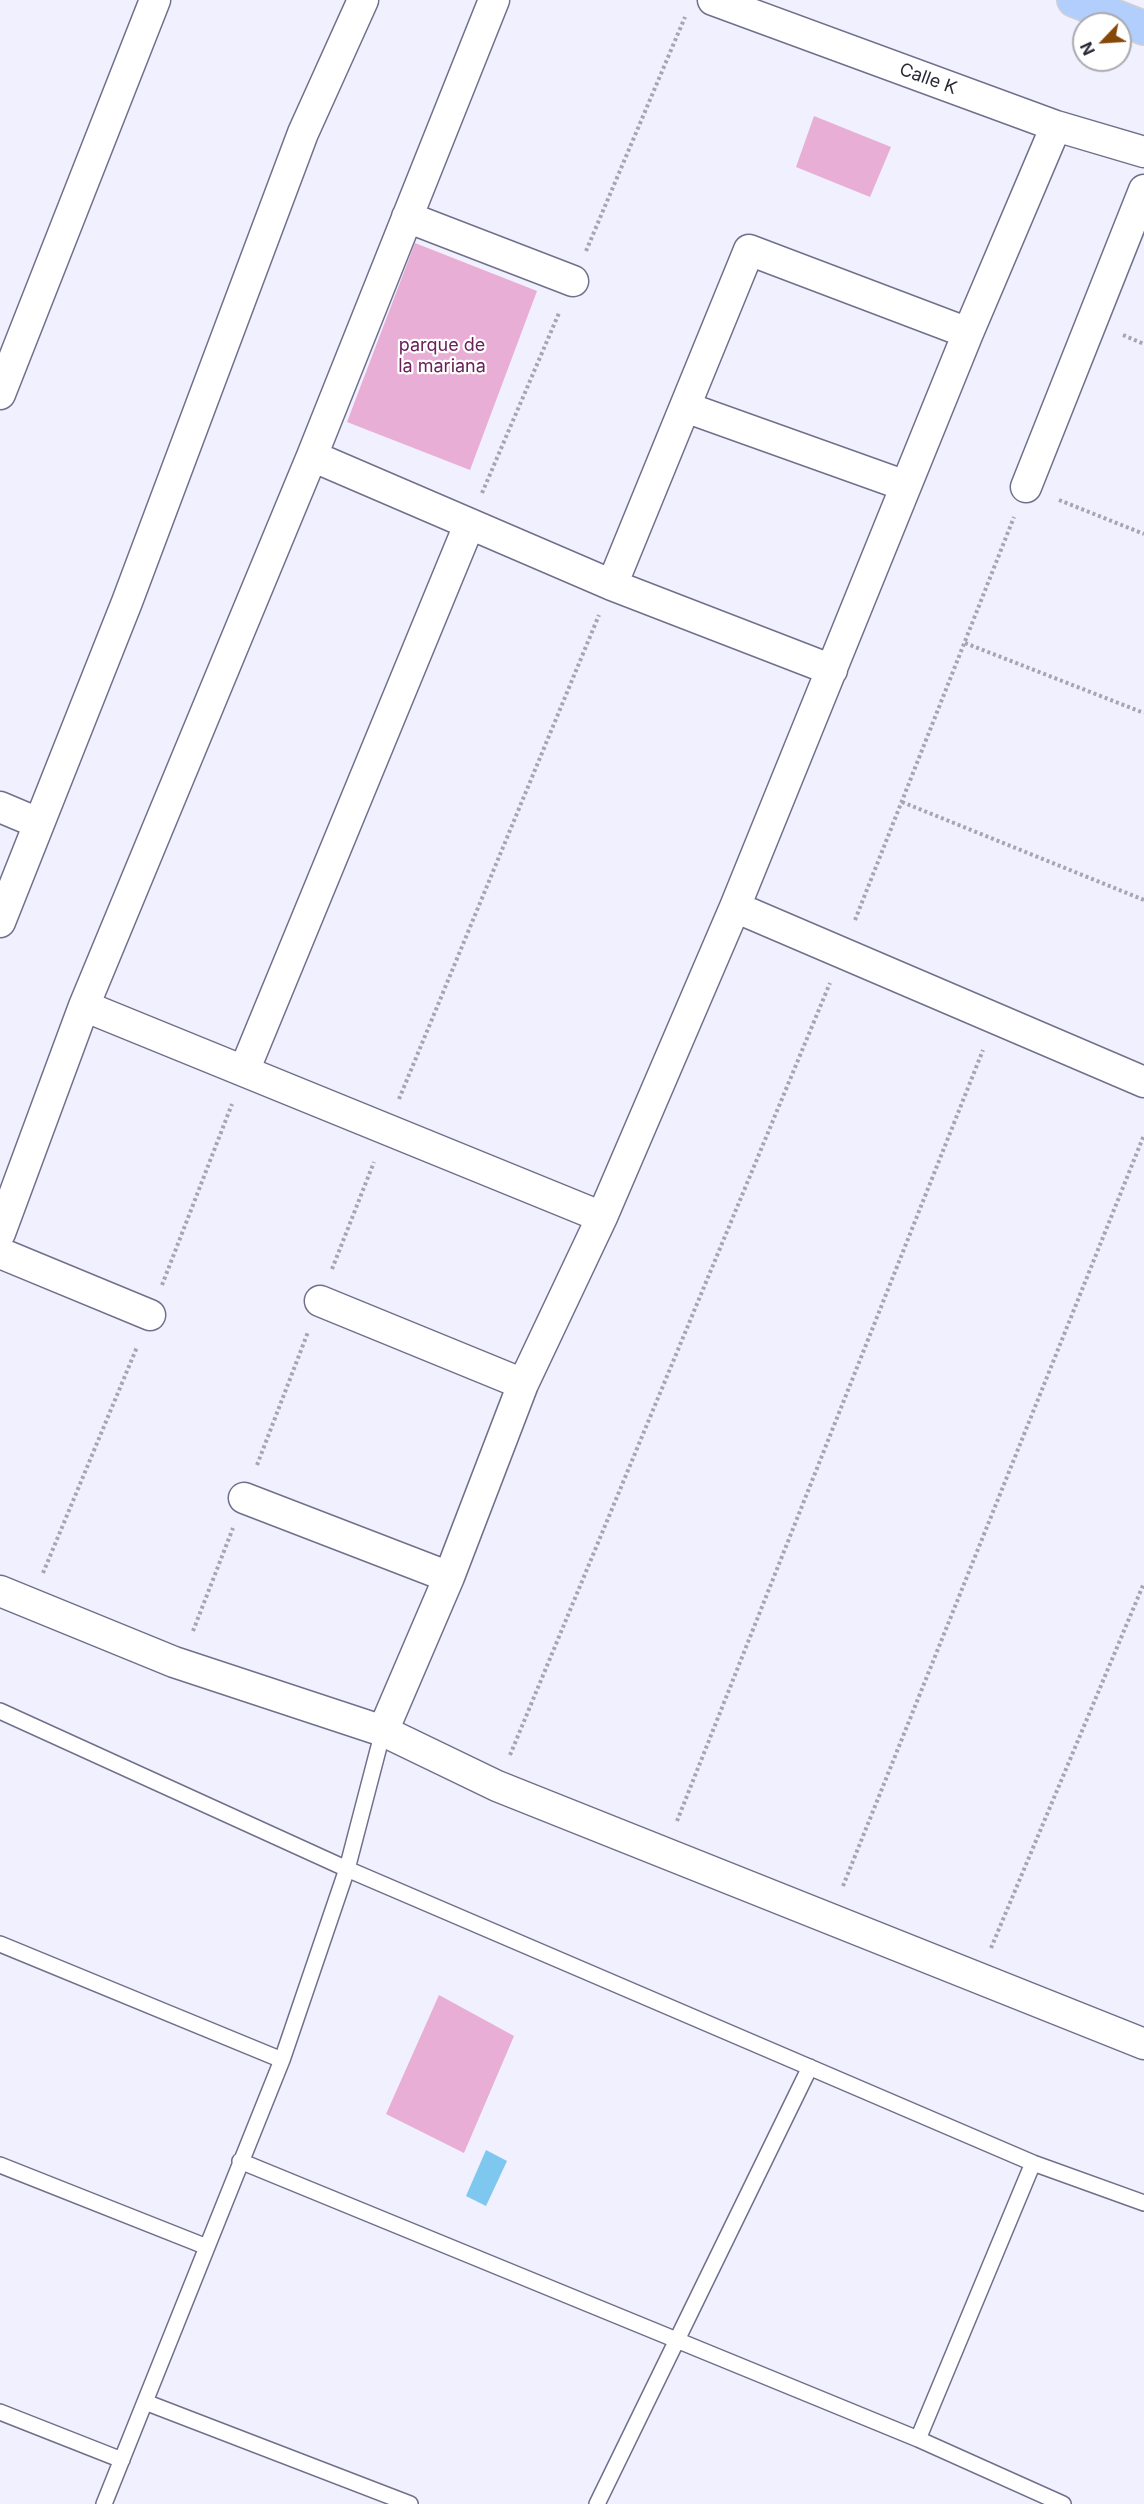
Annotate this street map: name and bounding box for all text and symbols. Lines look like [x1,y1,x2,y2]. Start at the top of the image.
north arrow [1072,12,1132,72]
text: N [1076,39,1099,59]
street label: Calle K [896,59,960,99]
park label: parque de la mariana [398,335,486,378]

